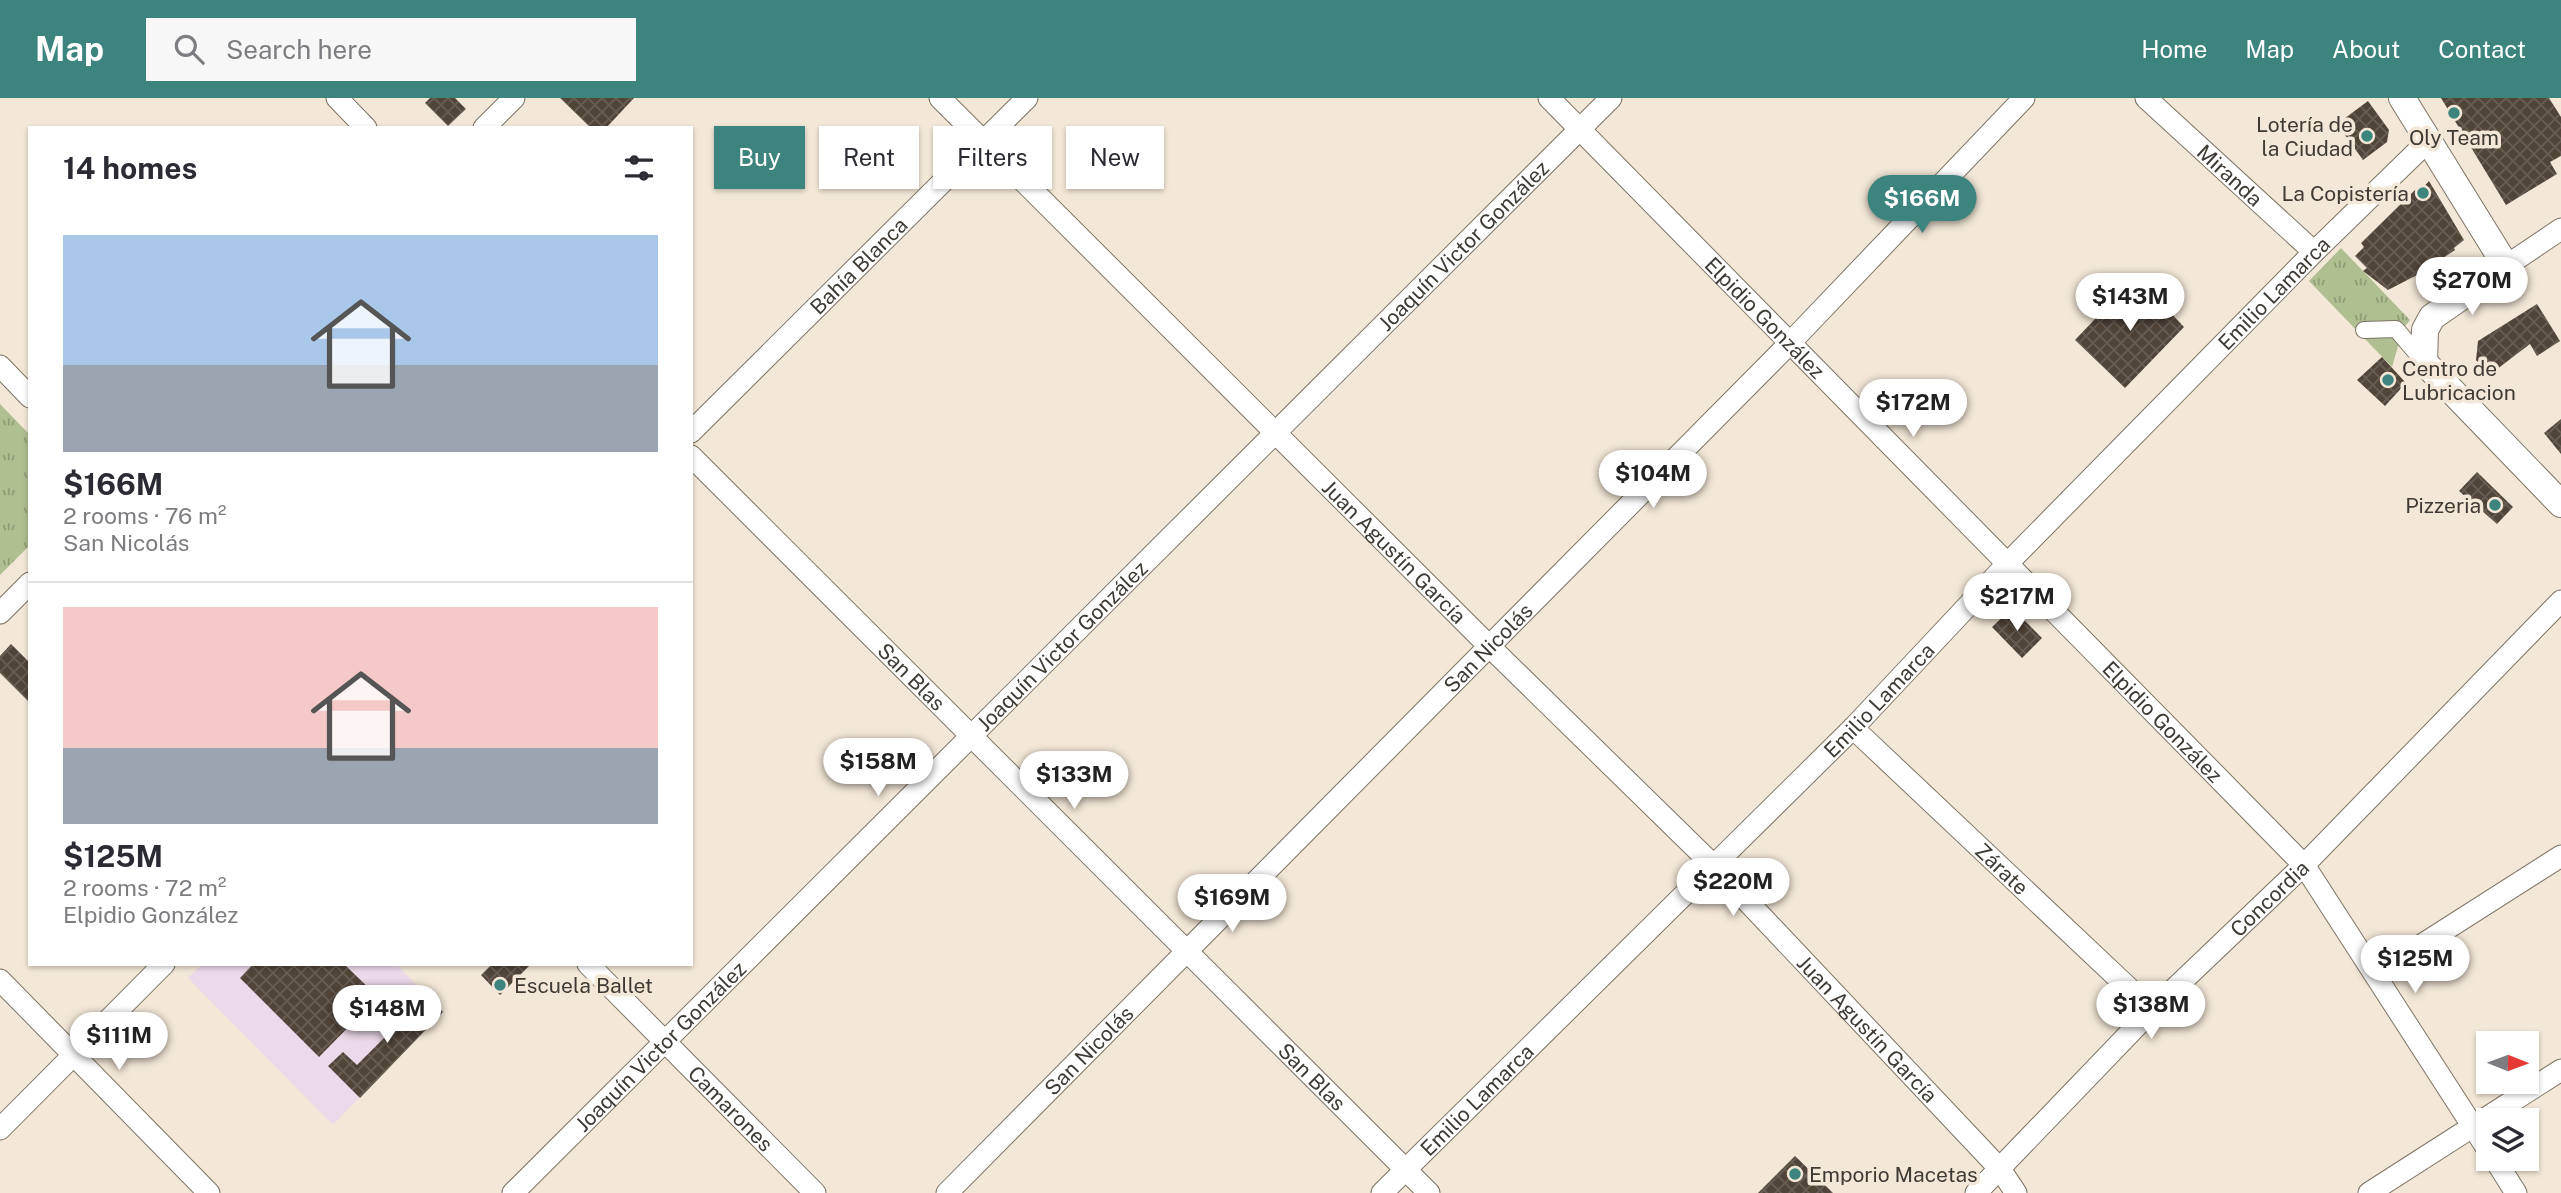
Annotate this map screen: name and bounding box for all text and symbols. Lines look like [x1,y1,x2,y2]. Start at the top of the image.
search box [146,18,636,81]
text: Map [35,30,104,68]
icon: search [170,30,208,68]
text: Search here [226,34,372,65]
text: Home [2141,35,2207,63]
text: Map [2245,35,2294,63]
text: About [2332,35,2400,63]
text: Contact [2438,35,2526,63]
marker: Oly Team [2446,105,2462,121]
place label: Lotería de la Ciudad [2256,112,2353,161]
place label: Oly Team [2409,125,2499,150]
chip: Buy [714,126,805,189]
chip: Rent [819,126,919,189]
chip: Filters [933,126,1052,189]
chip: New [1066,126,1164,189]
marker: Lotería de la Ciudad [2359,128,2375,144]
street label: Miranda [2192,139,2268,211]
icon: filters [620,149,658,187]
text: 14 homes [63,150,197,186]
street label: Joaquín Victor González [1373,155,1554,336]
pin: $166M [1873,176,1971,235]
place label: La Copistería [2281,181,2409,206]
text: $166M [1884,184,1960,211]
marker: La Copistería [2415,185,2431,201]
street label: Bahía Blanca [805,212,912,319]
street label: Emilio Lamarca [2213,231,2335,355]
street label: Elpidio González [1700,252,1830,383]
pin: $270M [2423,258,2521,317]
text: $270M [2432,266,2512,293]
pin: $143M [2081,274,2179,333]
icon: home [298,281,424,407]
text: $143M [2092,282,2168,309]
place label: Centro de Lubricacion [2402,356,2516,405]
marker: Centro de Lubricacion [2380,372,2396,388]
pin: $172M [1864,380,1962,439]
text: $172M [1875,388,1951,415]
pin: $104M [1604,450,1702,510]
text: $104M [1615,459,1691,486]
text: $166M [63,466,163,502]
street label: Juan Agustín García [1317,475,1471,629]
place label: Pizzeria [2405,493,2481,518]
marker: Pizzeria [2487,497,2503,513]
text: 2 rooms · 76 m² [63,502,226,529]
text: San Nicolás [63,529,189,556]
street label: Joaquín Victor González [971,555,1152,736]
pin: $217M [1968,574,2066,633]
text: $217M [1979,582,2055,609]
street label: San Nicolás [1438,598,1537,698]
street label: San Blas [873,637,951,715]
street label: Emilio Lamarca [1818,637,1939,762]
icon: home [298,653,424,779]
street label: Elpidio González [2098,656,2228,787]
pin: $158M [829,738,927,798]
text: $158M [839,747,917,774]
pin: $133M [1025,752,1123,811]
text: $133M [1035,760,1113,787]
text: $125M [63,838,163,874]
street label: Zárate [1970,838,2034,900]
street label: Concordia [2225,855,2314,941]
pin: $220M [1684,858,1782,918]
text: $220M [1693,867,1773,894]
text: 2 rooms · 72 m² [63,874,226,901]
pin: $169M [1183,874,1281,934]
text: $169M [1194,883,1270,910]
text: Elpidio González [63,901,238,928]
pin: $125M [2366,936,2464,995]
text: $125M [2377,944,2453,971]
street label: Juan Agustín García [1792,950,1943,1107]
street label: Joaquín Victor González [570,956,751,1136]
place label: Escuela Ballet [514,973,653,998]
marker: Escuela Ballet [492,977,508,993]
pin: $138M [2102,982,2200,1041]
pin: $148M [338,986,436,1045]
text: $138M [2112,990,2190,1017]
text: $148M [348,994,426,1021]
street label: San Nicolás [1039,1000,1138,1100]
pin: $111M [70,1012,168,1072]
text: $111M [86,1021,152,1048]
north arrow [2476,1031,2539,1094]
map controls [2476,1031,2539,1171]
street label: San Blas [1273,1037,1351,1115]
street label: Emilio Lamarca [1415,1038,1538,1161]
street label: Camarones [683,1060,779,1156]
button: layers [2476,1108,2539,1171]
place label: Emporio Macetas [1809,1162,1978,1187]
marker: Emporio Macetas [1787,1166,1803,1182]

